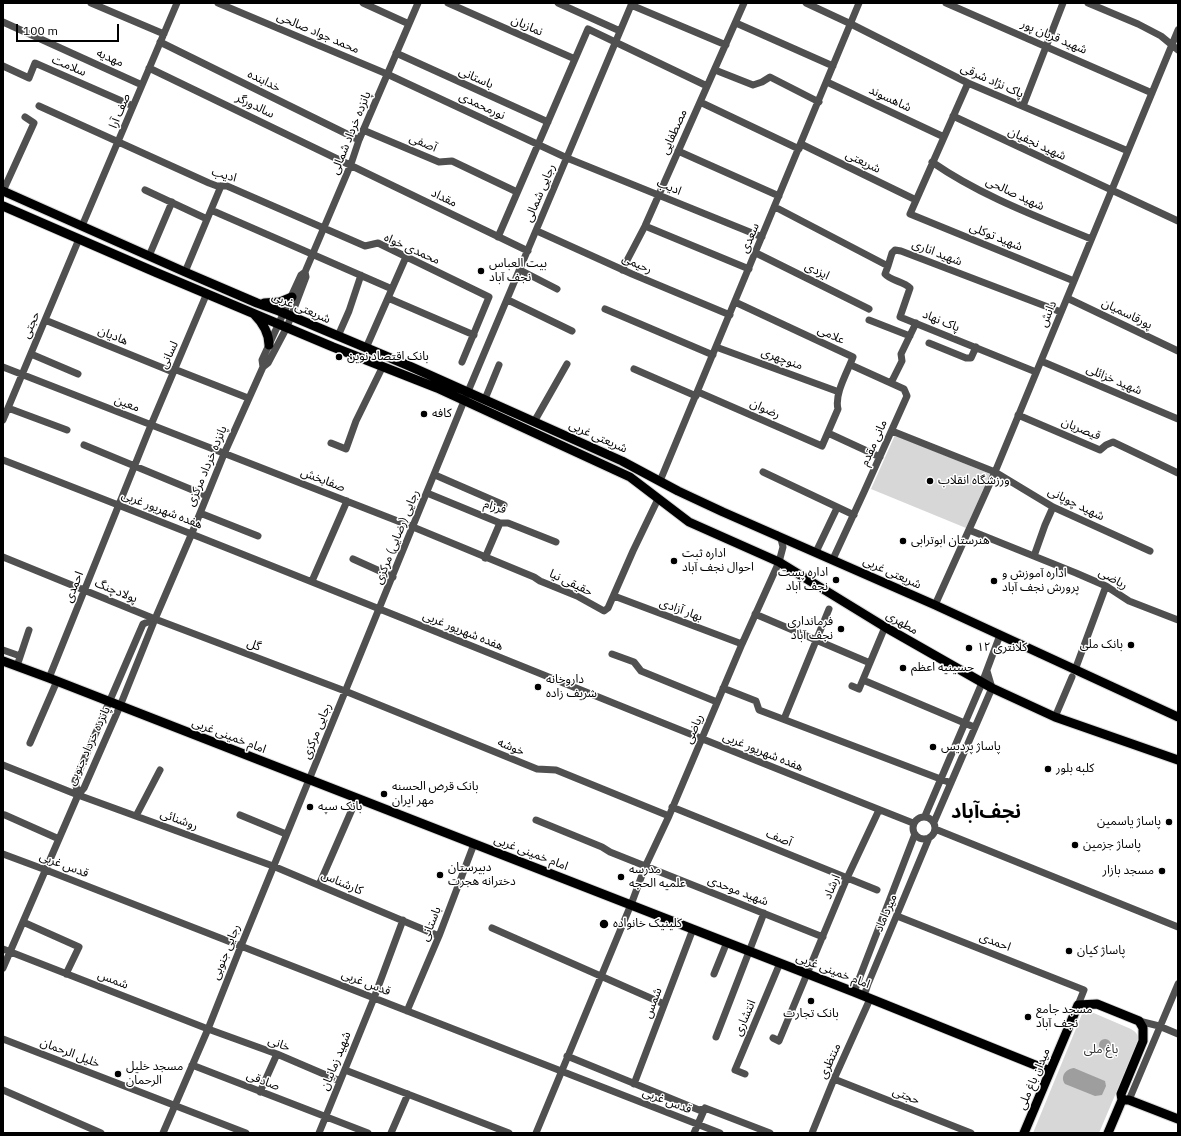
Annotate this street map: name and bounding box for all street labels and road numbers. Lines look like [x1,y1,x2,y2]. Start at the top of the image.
street label: محمد جواد صالحی [275,9,361,57]
street label: نمازیان [509,13,545,39]
street label: شهید قربان پور [1019,17,1089,57]
street label: مهدیه [94,46,126,70]
street label: سلامت [50,52,88,80]
street label: پاک نژاد شرقی [958,61,1026,101]
street label: باستانی [457,64,495,92]
street label: خدابنده [245,67,283,95]
street label: شاهسوند [866,83,914,115]
street label: پانزده خرداد شمالی [328,89,374,177]
street label: نورمحمدی [457,89,507,123]
street label: سالدورگر [233,90,277,122]
street label: صف آرا [106,91,134,131]
street label: مصطفایی [658,107,690,157]
street label: شهید نجفیان [1006,124,1068,164]
street label: آصفی [407,131,439,155]
street label: شریعتی [843,147,883,177]
street label: رجایی شمالی [521,162,559,224]
street label: ادیب [210,165,238,185]
street label: شهید صالحی [983,174,1047,214]
street label: ادیب [655,176,683,198]
street label: مقداد [429,186,459,210]
street label: شهید توکلی [967,220,1025,254]
street label: سعدی [737,221,763,255]
street label: محمدی خواه [382,230,442,268]
street label: شهید اناری [910,237,964,269]
street label: رحیمی [620,251,654,277]
street label: ایزدی [802,259,832,283]
street label: شریعتی غربی [270,289,332,327]
street label: پورقاسمیان [1099,296,1155,332]
street label: دانش [1036,299,1060,329]
street label: پاک نهاد [920,307,962,335]
street label: حجتی [19,309,43,341]
street label: علامی [815,322,847,348]
street label: هادیان [96,323,130,349]
street label: لسانی [156,339,182,371]
street label: منوچهری [759,345,805,373]
street label: شهید خزائلی [1084,362,1144,398]
street label: معین [112,393,142,415]
street label: رضوان [748,396,782,422]
street label: قیصریان [1059,415,1103,443]
street label: شریعتی غربی [567,418,629,456]
street label: مانی مقدم [857,418,891,468]
street label: پانزده خرداد مرکزی [184,424,230,508]
street label: صفابخش [299,465,347,495]
street label: شهید چوپانی [1045,484,1107,524]
street label: هفده شهریور غربی [119,488,205,532]
street label: رجایی (رضایی) مرکزی [371,488,423,586]
street label: فرزام [482,497,508,517]
street label: شریعتی غربی [861,554,923,592]
street label: ریاضی [1096,565,1130,593]
street label: حقیقی نیا [547,567,595,599]
street label: احمدی [61,569,87,605]
street label: پولادچنگ [93,576,139,606]
street label: بهار آزادی [658,596,704,624]
street label: هفده شهریور غربی [421,608,505,654]
street label: مطهری [883,608,921,638]
street label: گل [245,636,263,654]
street label: رجایی مرکزی [299,701,335,761]
street label: پانزده خرداد جنوبی [64,704,114,788]
street label: ریاضی [681,712,707,746]
street label: امام خمینی غربی [190,715,268,757]
street label: هفده شهریور غربی [721,729,805,775]
street label: خوشه [495,735,527,759]
street label: روشنائی [158,807,200,833]
street label: آصف [764,826,794,850]
street label: امام خمینی غربی [492,832,570,874]
street label: قدس غربی [37,849,91,881]
street label: کارشناس [319,868,365,898]
street label: ارشاد [820,872,844,902]
street label: شهید موحدی [706,873,770,909]
street label: میرداماد [872,892,900,934]
street label: باستانی [418,905,444,943]
street label: رجایی جنوبی [208,922,244,982]
street label: احمدی [977,929,1013,955]
street label: امام خمینی غربی [794,950,872,992]
street label: قدس غربی [339,967,393,999]
street label: شمس [96,968,130,992]
street label: شمس [641,986,665,1020]
street label: انتشاری [731,998,759,1038]
street label: شهید زمانیان [318,1029,354,1093]
street label: خانی [266,1033,292,1055]
street label: خلیل الرحمان [38,1035,102,1071]
street label: منتظری [816,1041,844,1081]
street label: میدان باغ ملی [1015,1046,1053,1112]
street label: صادقی [244,1068,282,1094]
street label: حجتی [890,1084,922,1108]
street label: قدس غربی [640,1085,694,1117]

